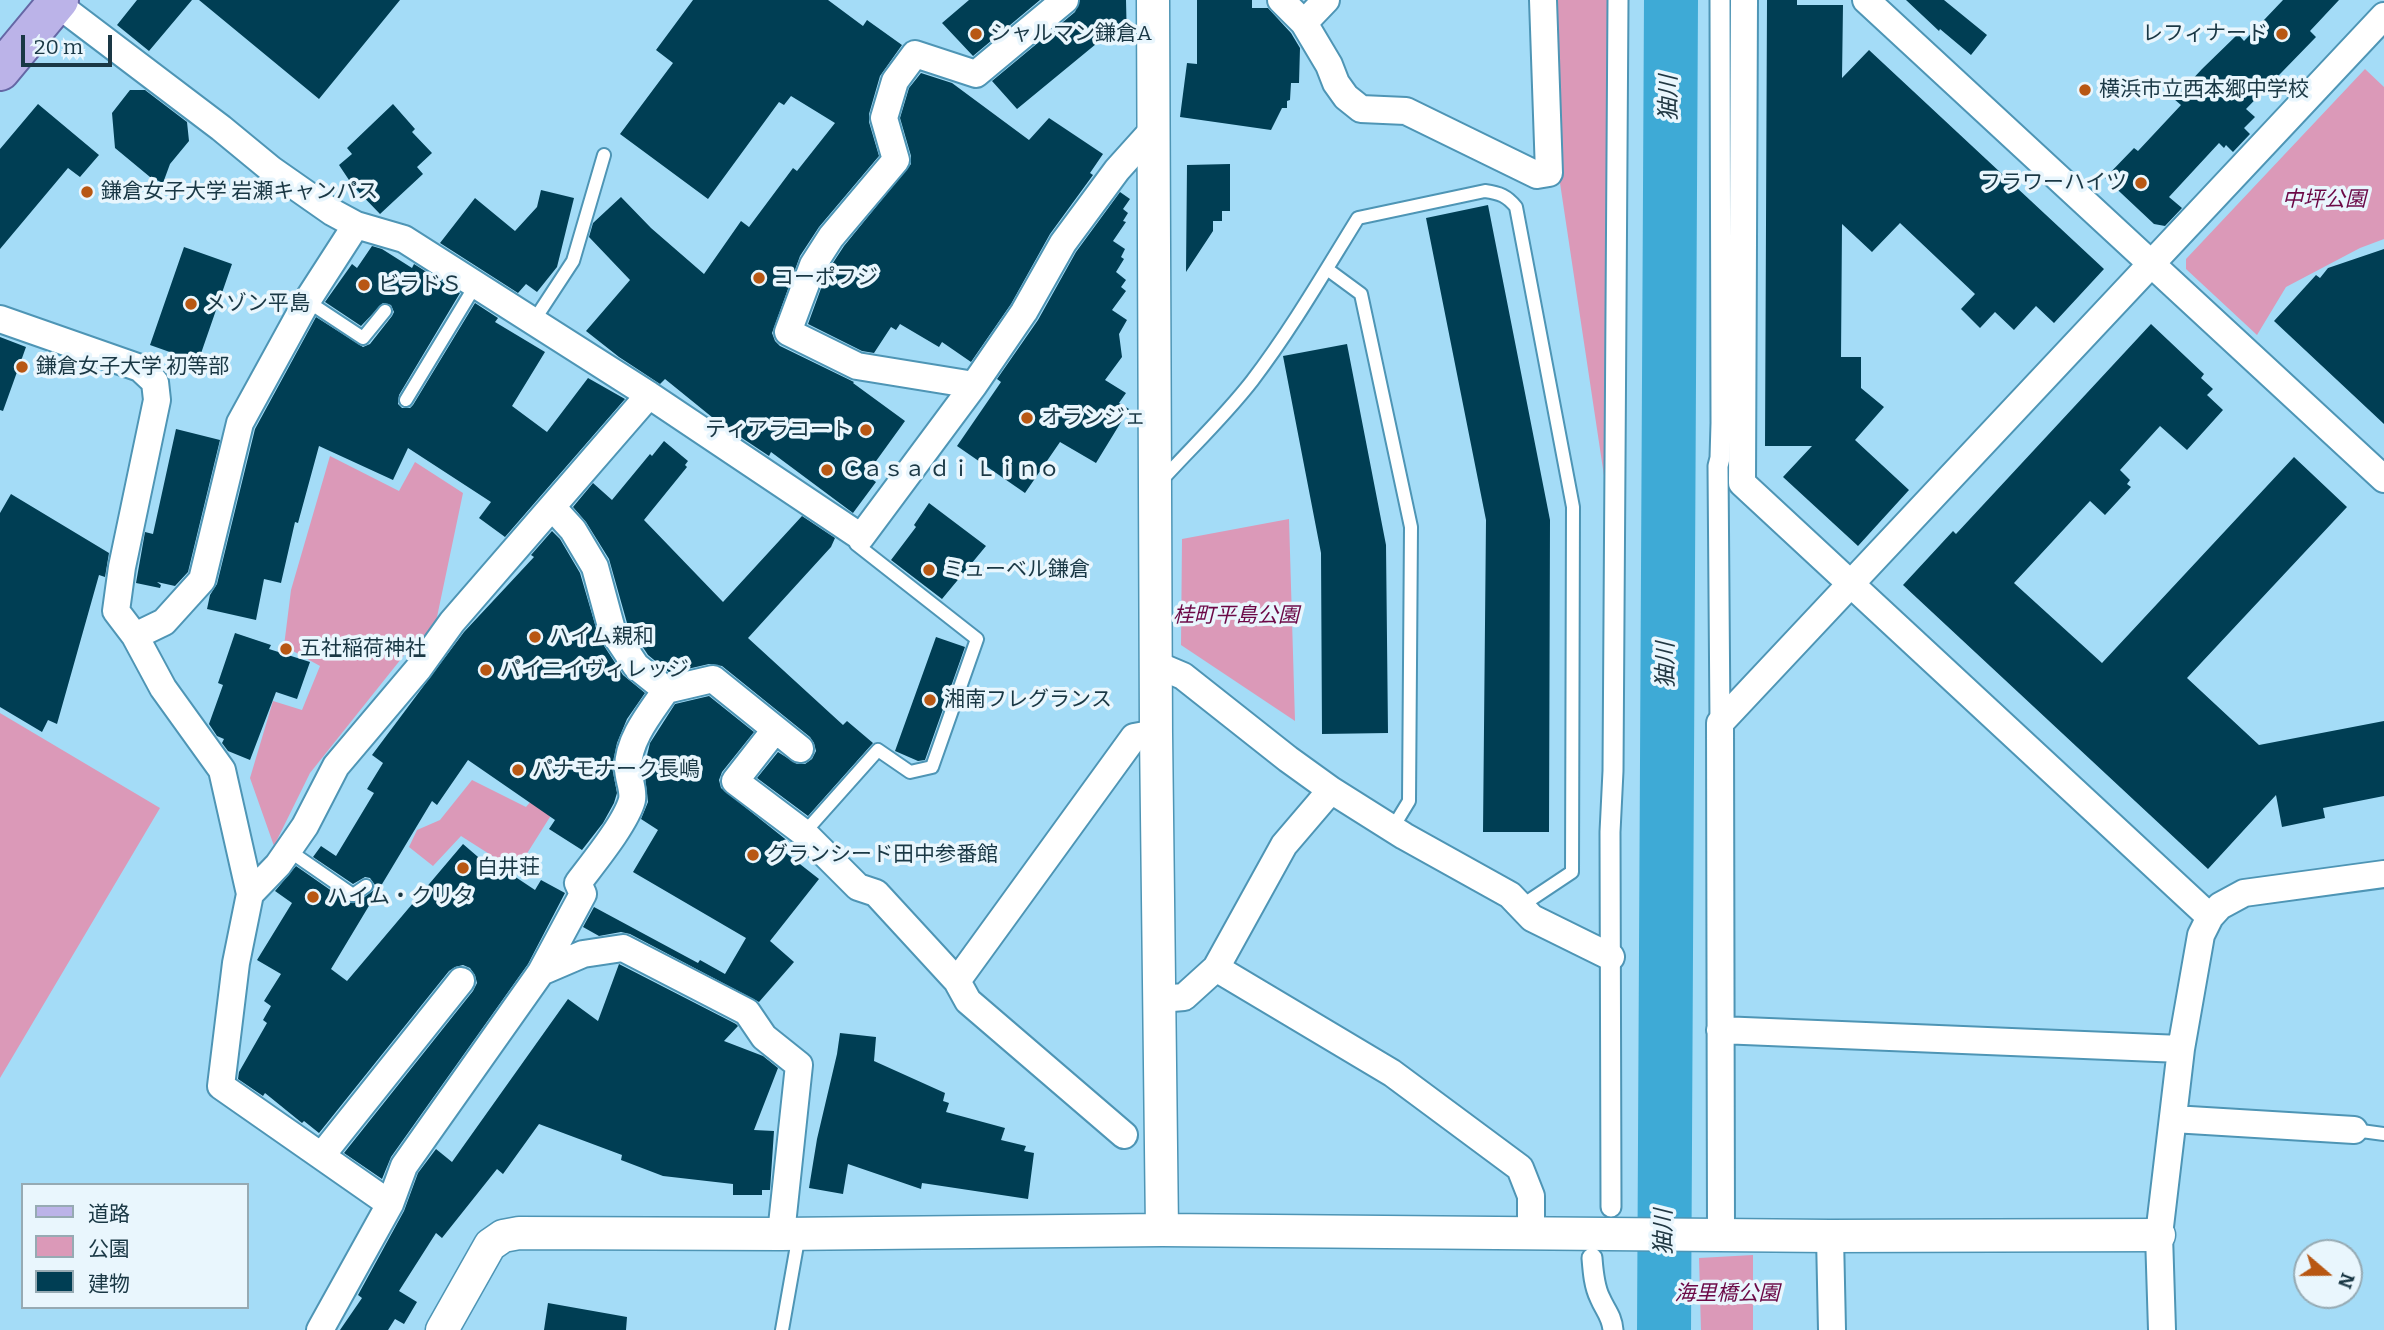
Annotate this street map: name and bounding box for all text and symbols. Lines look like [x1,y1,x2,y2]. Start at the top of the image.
scale bar [24,21,116,65]
place label: シャルマン鎌倉A [990,21,1152,47]
place label: レフィナード [2142,21,2268,47]
marker: シャルマン鎌倉A [968,26,984,42]
marker: レフィナード [2274,26,2290,42]
text: 20 m [34,34,83,60]
water label: 㹨川 [1656,75,1684,121]
place label: 横浜市立西本郷中学校 [2099,77,2309,103]
marker: 横浜市立西本郷中学校 [2077,82,2093,98]
place label: フラワーハイツ [1980,170,2127,196]
marker: フラワーハイツ [2133,175,2149,191]
place label: 鎌倉女子大学 岩瀬キャンパス [101,179,378,205]
marker: 鎌倉女子大学 岩瀬キャンパス [79,184,95,200]
park label: 中坪公園 [2282,187,2366,213]
place label: コーポフジ [773,265,878,291]
marker: コーポフジ [751,270,767,286]
place label: ビラドＳ [378,272,462,298]
marker: ビラドＳ [356,277,372,293]
place label: メゾン平島 [205,291,310,317]
marker: メゾン平島 [183,296,199,312]
place label: 鎌倉女子大学 初等部 [36,354,229,380]
marker: 鎌倉女子大学 初等部 [14,359,30,375]
place label: オランジェ [1041,405,1146,431]
marker: オランジェ [1019,410,1035,426]
place label: ティアラコート [705,417,852,443]
marker: ティアラコート [858,422,874,438]
place label: Ｃａｓａ ｄｉ Ｌｉｎｏ [841,457,1059,483]
marker: Ｃａｓａ ｄｉ Ｌｉｎｏ [819,462,835,478]
place label: ミューベル鎌倉 [943,557,1090,583]
marker: ミューベル鎌倉 [921,562,937,578]
park label: 桂町平島公園 [1173,603,1299,629]
place label: ハイム親和 [549,624,654,650]
marker: ハイム親和 [527,629,543,645]
place label: 五社稲荷神社 [300,636,426,662]
marker: 五社稲荷神社 [278,641,294,657]
water label: 㹨川 [1653,642,1681,688]
place label: パイニイヴィレッジ [500,657,689,683]
marker: パイニイヴィレッジ [478,662,494,678]
place label: 湘南フレグランス [944,687,1112,713]
marker: 湘南フレグランス [922,692,938,708]
place label: パナモナーク長嶋 [532,757,700,783]
marker: パナモナーク長嶋 [510,762,526,778]
place label: グランシード田中参番館 [767,842,998,868]
marker: グランシード田中参番館 [745,847,761,863]
place label: 白井荘 [477,855,540,881]
marker: 白井荘 [455,860,471,876]
place label: ハイム・クリタ [327,884,474,910]
marker: ハイム・クリタ [305,889,321,905]
legend [21,1183,248,1309]
text: 道路 [88,1201,130,1227]
water label: 㹨川 [1651,1209,1679,1255]
text: 公園 [88,1236,130,1262]
north arrow [2293,1239,2363,1309]
text: N [2333,1270,2360,1291]
text: 建物 [88,1271,130,1297]
park label: 海里橋公園 [1675,1281,1779,1307]

